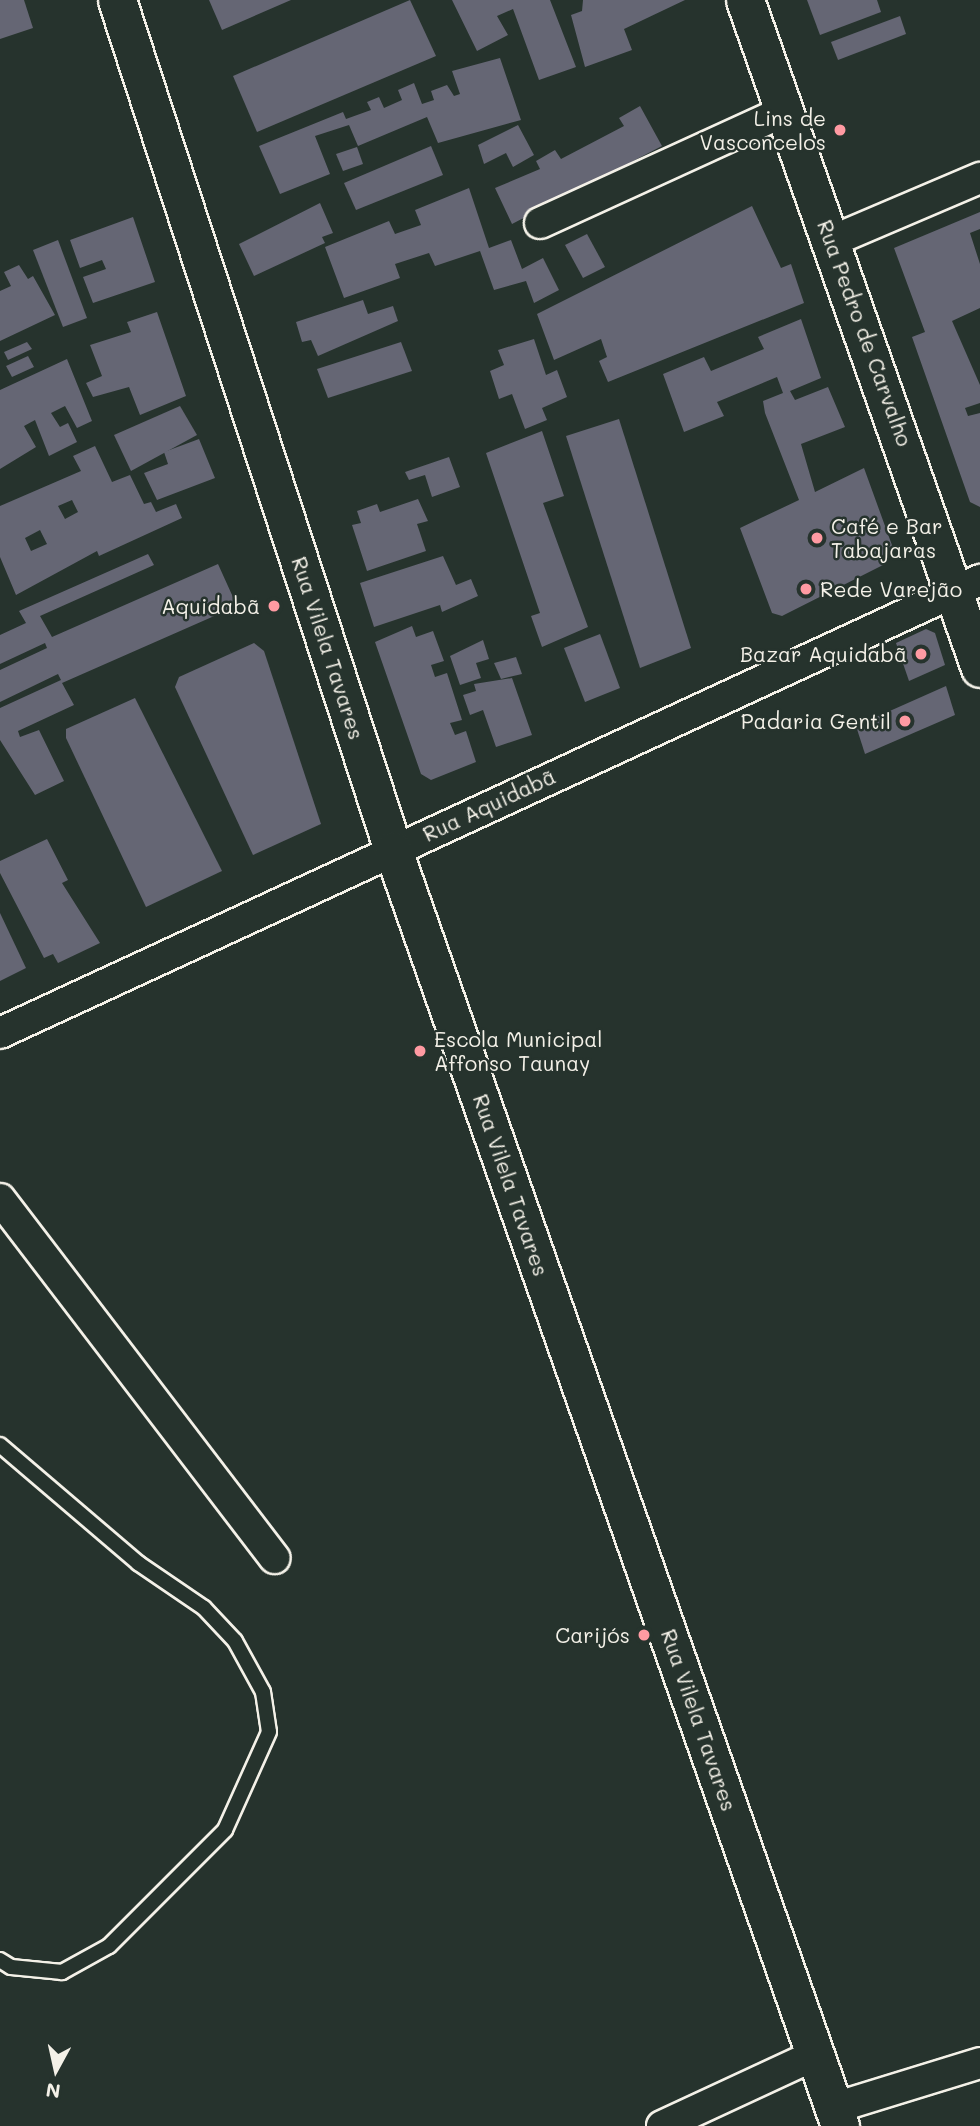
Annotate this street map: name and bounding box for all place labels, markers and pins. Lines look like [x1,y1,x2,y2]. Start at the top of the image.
place label: Lins de Vasconcelos [699,105,826,155]
marker: Lins de Vasconcelos [832,122,848,138]
place label: Café e Bar Tabajaras [831,513,943,563]
marker: Café e Bar Tabajaras [809,530,825,546]
place label: Rede Varejão [820,576,962,602]
marker: Rede Varejão [798,581,814,597]
place label: Aquidabã [161,593,260,619]
marker: Aquidabã [266,598,282,614]
place label: Bazar Aquidabã [740,641,907,667]
marker: Bazar Aquidabã [913,646,929,662]
place label: Padaria Gentil [741,708,891,734]
marker: Padaria Gentil [897,713,913,729]
place label: Escola Municipal Affonso Taunay [434,1026,602,1076]
marker: Escola Municipal Affonso Taunay [412,1043,428,1059]
place label: Carijós [555,1622,630,1648]
marker: Carijós [636,1627,652,1643]

